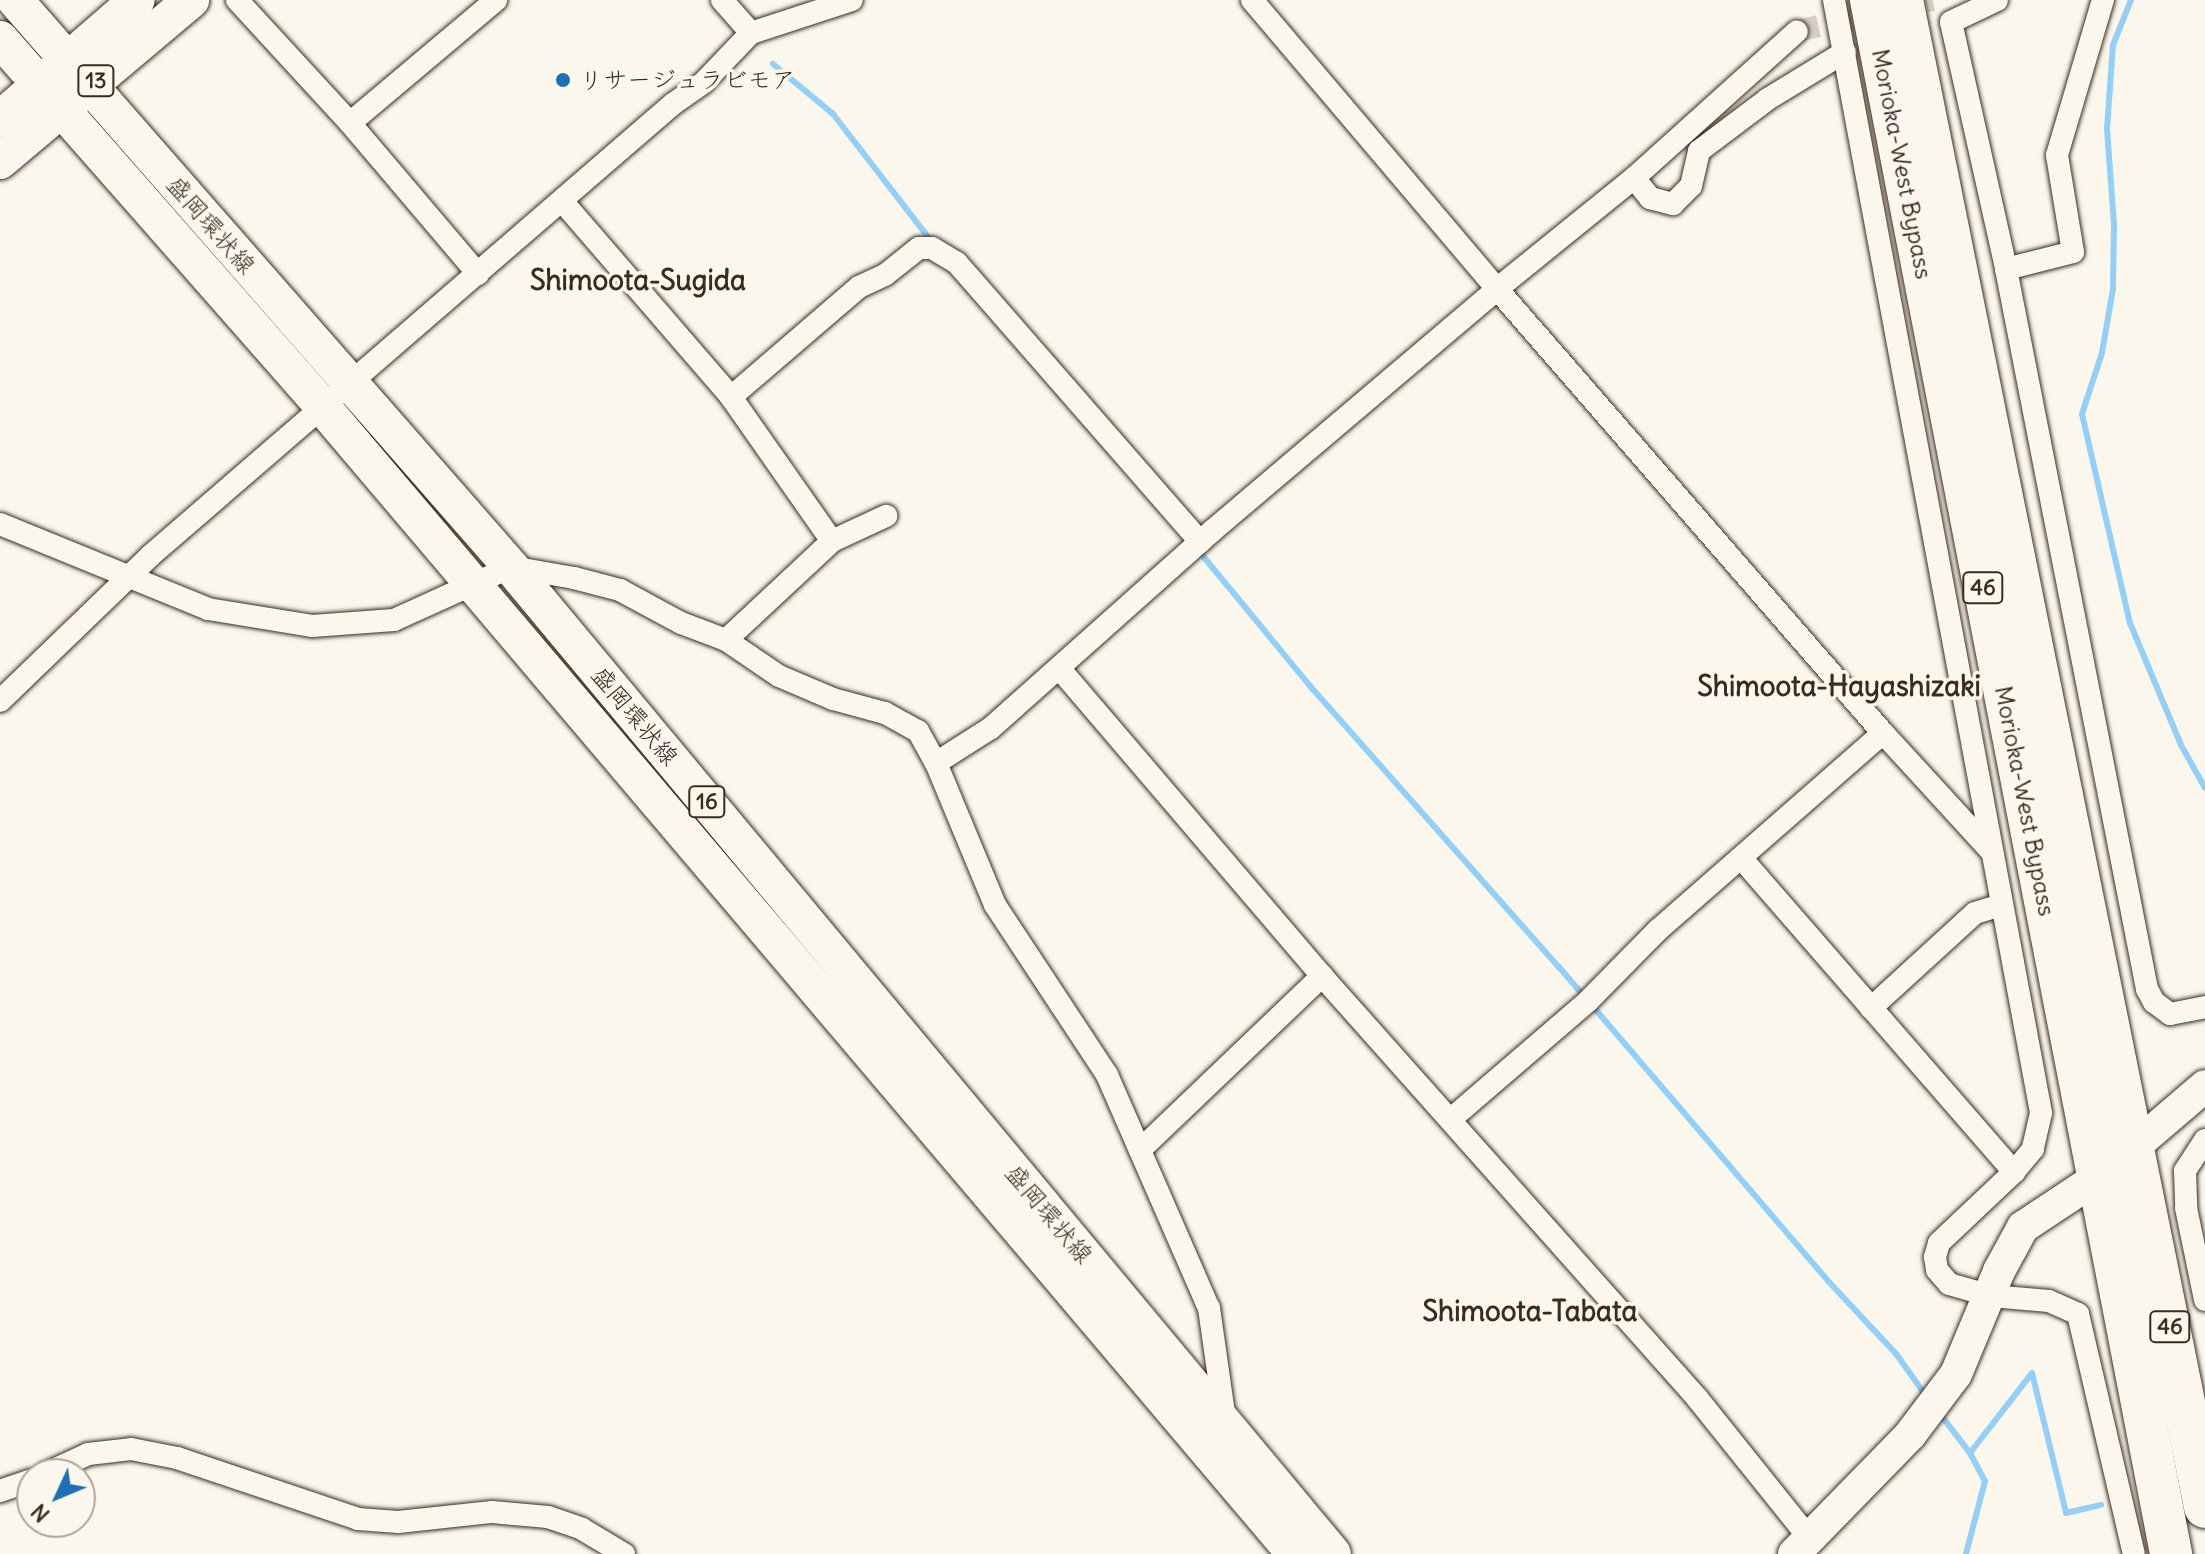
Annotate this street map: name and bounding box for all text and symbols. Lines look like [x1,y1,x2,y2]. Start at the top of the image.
street label: Morioka-West Bypass [1866,47,1938,281]
road number: 13 [76,63,116,99]
place label: リサージュラビモア [579,66,795,94]
marker: リサージュラビモア [554,71,572,89]
street label: 盛岡環状線 [161,170,261,280]
district label: Shimoota-Sugida [530,263,746,297]
road number: 46 [1961,570,2005,606]
street label: 盛岡環状線 [585,661,685,771]
district label: Shimoota-Hayashizaki [1697,669,1981,703]
street label: Morioka-West Bypass [1989,684,2061,918]
road number: 16 [687,784,727,820]
street label: 盛岡環状線 [999,1159,1099,1269]
district label: Shimoota-Tabata [1422,1294,1638,1328]
road number: 46 [2148,1309,2192,1345]
north arrow [16,1458,96,1538]
text: N [25,1498,56,1528]

